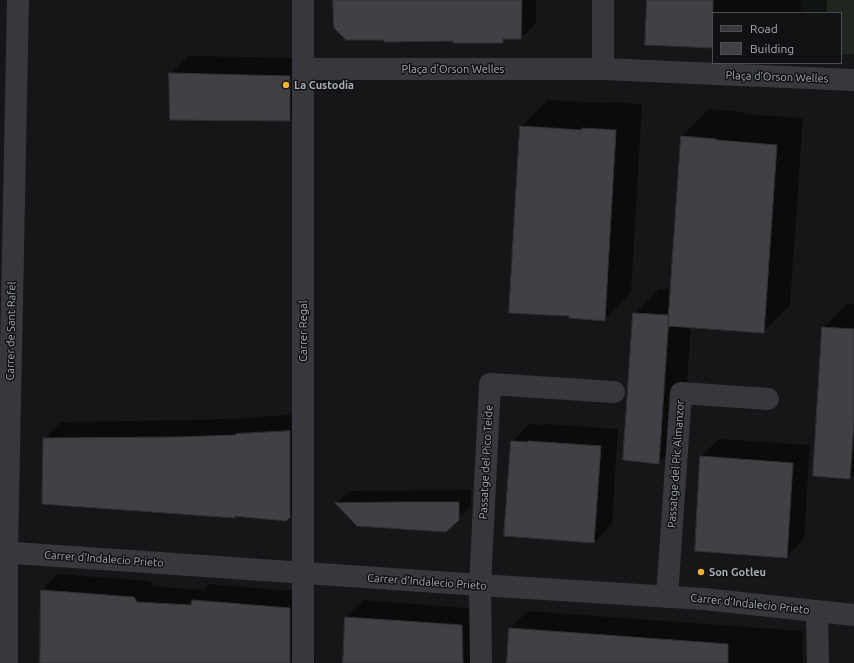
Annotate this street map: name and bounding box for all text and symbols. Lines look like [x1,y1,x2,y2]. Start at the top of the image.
legend [712,12,842,64]
text: Road [750,22,778,35]
text: Building [750,42,794,55]
street label: Plaça d'Orson Welles [402,62,504,76]
street label: Plaça d'Orson Welles [725,69,829,85]
place label: La Custodia [294,78,354,92]
marker: La Custodia [281,80,291,90]
street label: Carrer de Sant Rafel [4,282,18,380]
street label: Carrer Regal [296,300,310,362]
street label: Passatge del Pic Almanzor [665,400,687,528]
street label: Passatge del Pico Teide [476,404,496,520]
street label: Carrer d'Indalecio Prieto [44,548,164,570]
place label: Son Gotleu [709,565,766,579]
marker: Son Gotleu [696,567,706,577]
street label: Carrer d'Indalecio Prieto [367,571,487,593]
street label: Carrer d'Indalecio Prieto [690,591,810,617]

